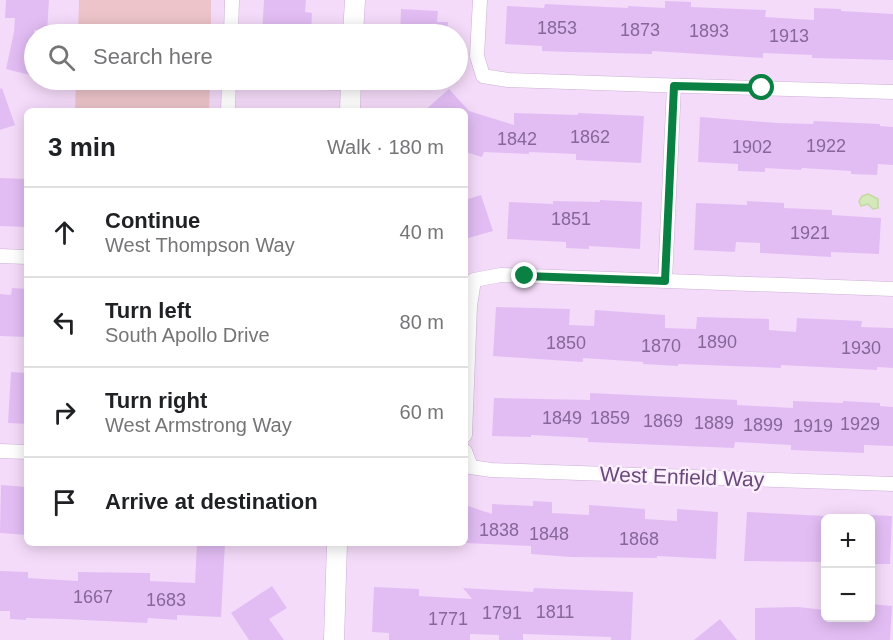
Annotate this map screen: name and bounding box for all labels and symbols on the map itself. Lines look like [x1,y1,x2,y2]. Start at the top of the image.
house number: 1853 [537,18,577,38]
house number: 1873 [620,20,660,40]
house number: 1893 [689,21,729,41]
house number: 1913 [769,26,809,46]
route start [748,74,774,100]
house number: 1862 [570,127,610,147]
house number: 1842 [497,129,537,149]
house number: 1922 [806,136,846,156]
house number: 1902 [732,137,772,157]
house number: 1851 [551,209,591,229]
house number: 1921 [790,223,830,243]
route end [511,262,537,288]
house number: 1890 [697,332,737,352]
house number: 1850 [546,333,586,353]
house number: 1870 [641,336,681,356]
house number: 1930 [841,338,881,358]
house number: 1849 [542,408,582,428]
house number: 1859 [590,408,630,428]
house number: 1869 [643,411,683,431]
house number: 1889 [694,413,734,433]
house number: 1929 [840,414,880,434]
house number: 1899 [743,415,783,435]
house number: 1919 [793,416,833,436]
street label: West Enfield Way [599,462,765,491]
house number: 1838 [479,520,519,540]
house number: 1848 [529,524,569,544]
house number: 1868 [619,529,659,549]
house number: 1667 [73,587,113,607]
house number: 1683 [146,590,186,610]
house number: 1811 [536,602,574,622]
house number: 1791 [482,603,522,623]
house number: 1771 [428,609,468,629]

